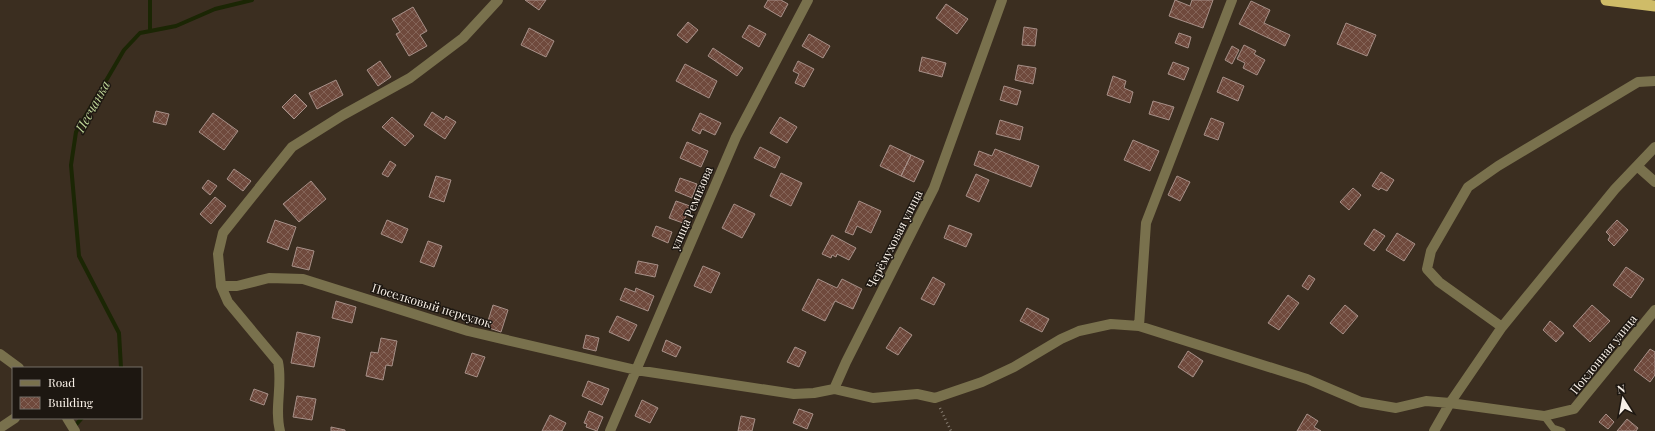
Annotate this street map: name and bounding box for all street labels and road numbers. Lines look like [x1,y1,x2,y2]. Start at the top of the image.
street label: улица Ремизова [666,164,716,253]
street label: Черёмуховая улица [862,187,926,291]
street label: Поселковый переулок [370,279,494,331]
street label: Поклонная улица [1566,311,1640,397]

